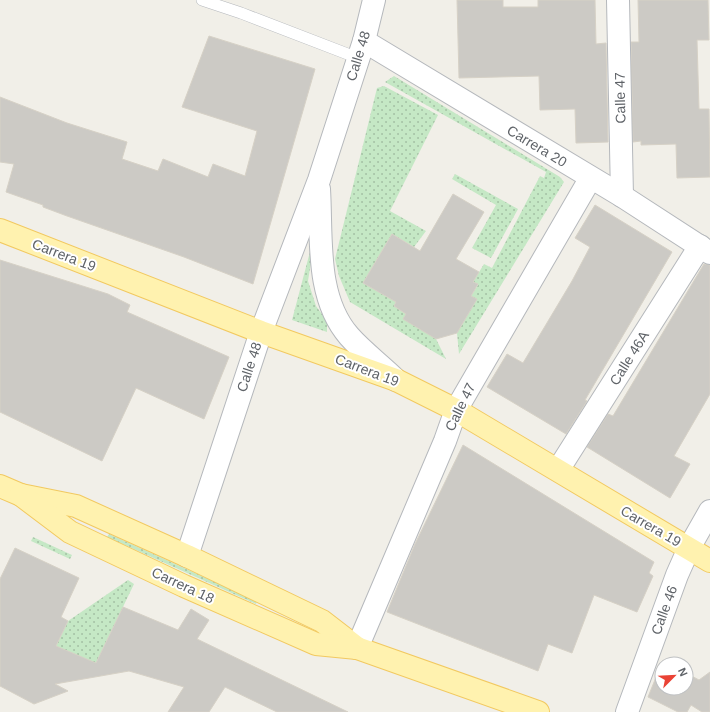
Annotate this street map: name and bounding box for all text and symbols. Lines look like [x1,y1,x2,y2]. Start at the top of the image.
street label: Calle 48 [343,29,373,83]
street label: Calle 47 [612,72,628,124]
street label: Carrera 20 [504,122,570,170]
street label: Carrera 19 [30,236,98,275]
street label: Calle 46A [606,327,652,388]
street label: Calle 48 [233,340,265,394]
street label: Carrera 19 [333,351,401,390]
street label: Calle 47 [442,380,479,434]
street label: Carrera 19 [618,502,684,550]
street label: Carrera 18 [149,564,217,606]
street label: Calle 46 [648,583,680,637]
north arrow [654,656,694,696]
text: N [676,666,690,678]

